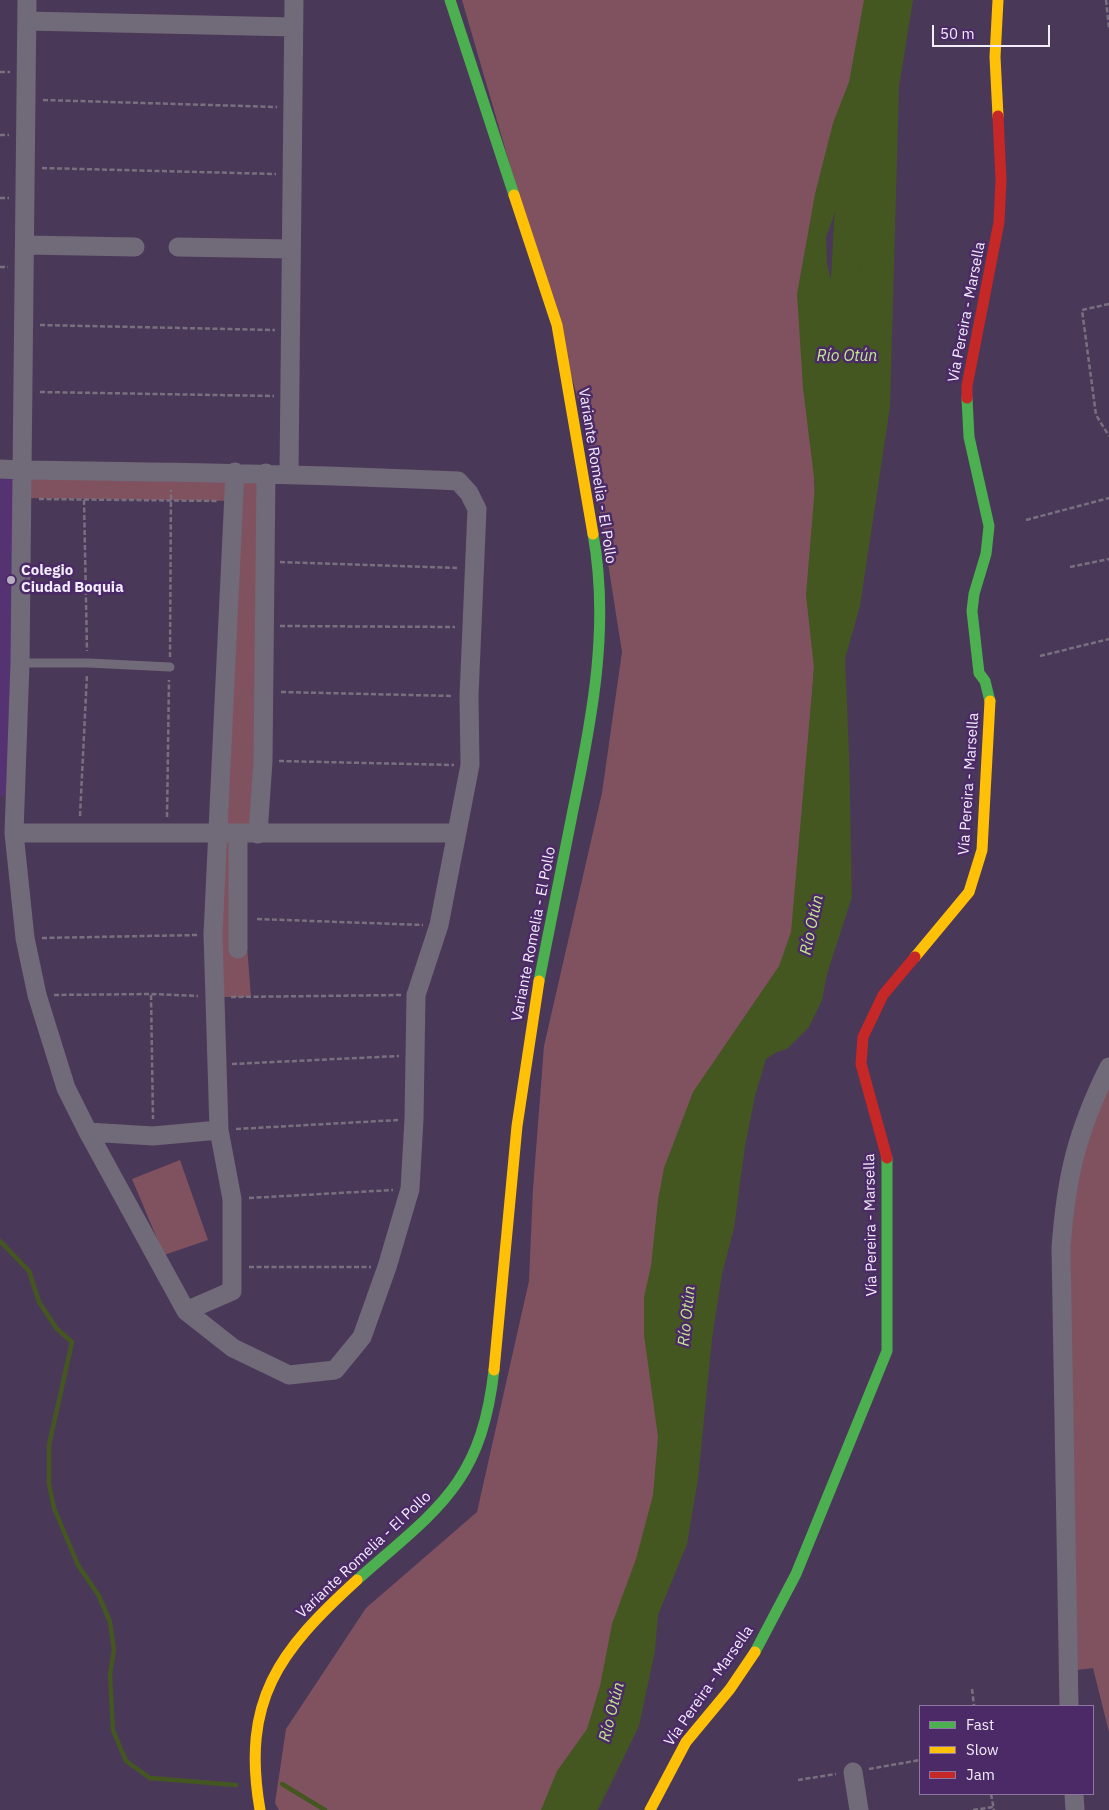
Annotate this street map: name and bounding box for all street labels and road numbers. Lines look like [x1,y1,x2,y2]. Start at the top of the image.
street label: Vía Pereira - Marsella [945,240,989,384]
street label: Variante Romelia - El Pollo [574,387,620,565]
street label: Vía Pereira - Marsella [955,712,983,856]
street label: Variante Romelia - El Pollo [508,845,560,1023]
street label: Vía Pereira - Marsella [861,1153,881,1297]
street label: Variante Romelia - El Pollo [293,1488,435,1622]
street label: Vía Pereira - Marsella [661,1622,757,1750]

